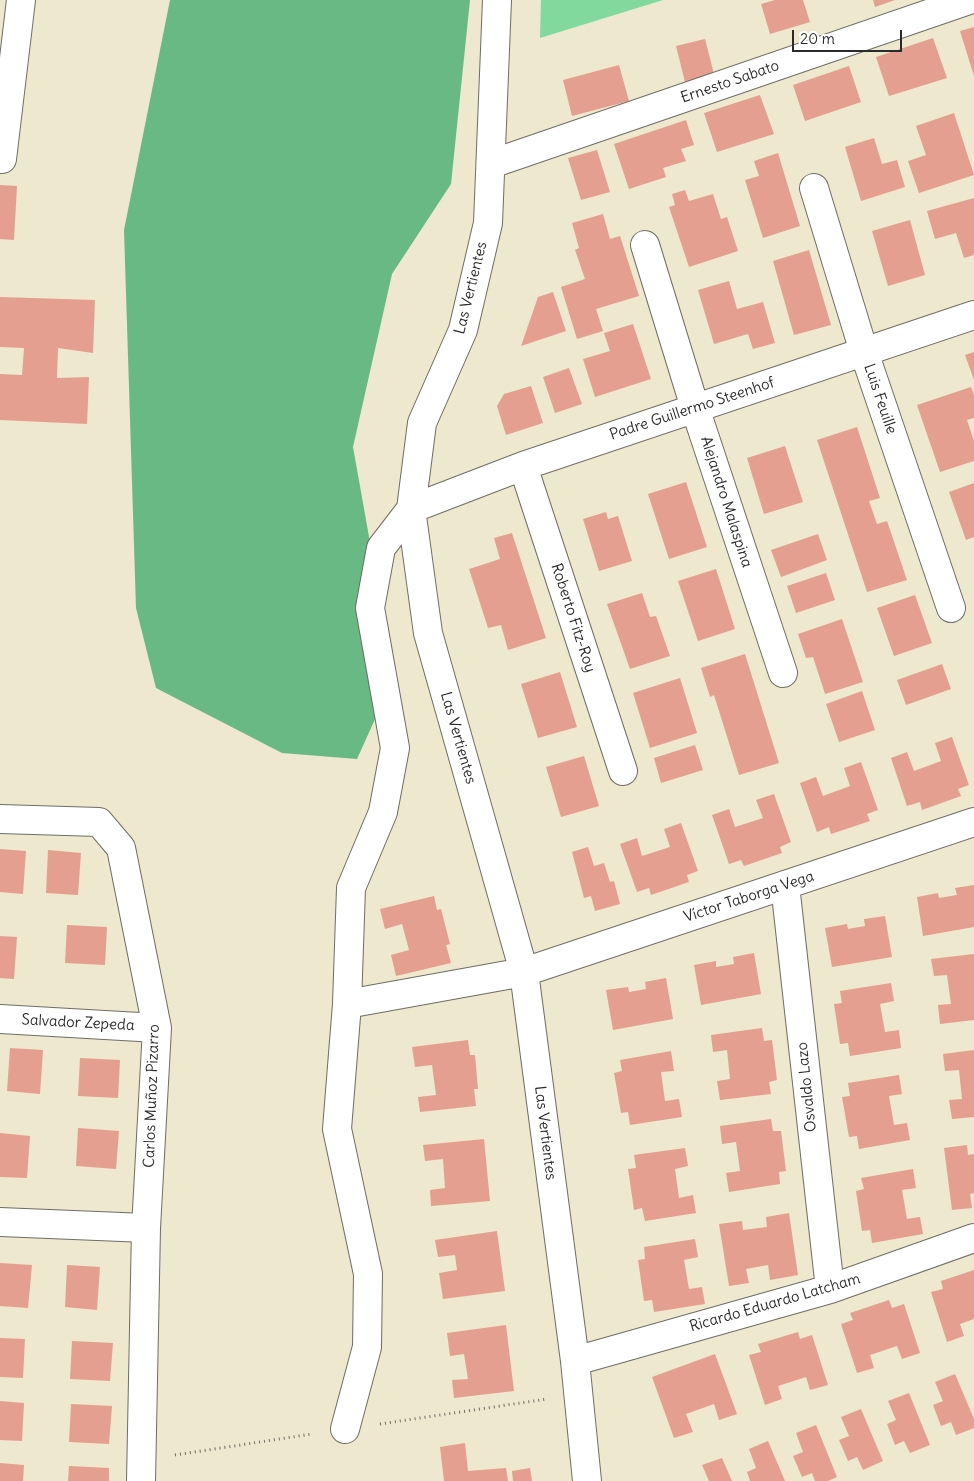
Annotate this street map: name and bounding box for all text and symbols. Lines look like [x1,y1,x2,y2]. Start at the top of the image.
scale bar [794,20,904,52]
text: 20 m [800,29,835,48]
street label: Ernesto Sabato [679,57,781,107]
street label: Las Vertientes [451,240,491,336]
street label: Luis Feuille [860,361,900,437]
street label: Padre Guillermo Steenhof [607,374,777,444]
street label: Alejandro Malaspina [696,434,756,570]
street label: Roberto Fitz-Roy [547,561,599,675]
street label: Las Vertientes [436,690,480,786]
street label: Víctor Taborga Vega [682,867,816,927]
street label: Salvador Zepeda [21,1011,135,1035]
street label: Carlos Muñoz Pizarro [140,1024,164,1168]
street label: Osvaldo Lazo [793,1041,821,1133]
street label: Las Vertientes [530,1085,560,1181]
street label: Ricardo Eduardo Latcham [687,1270,863,1336]

